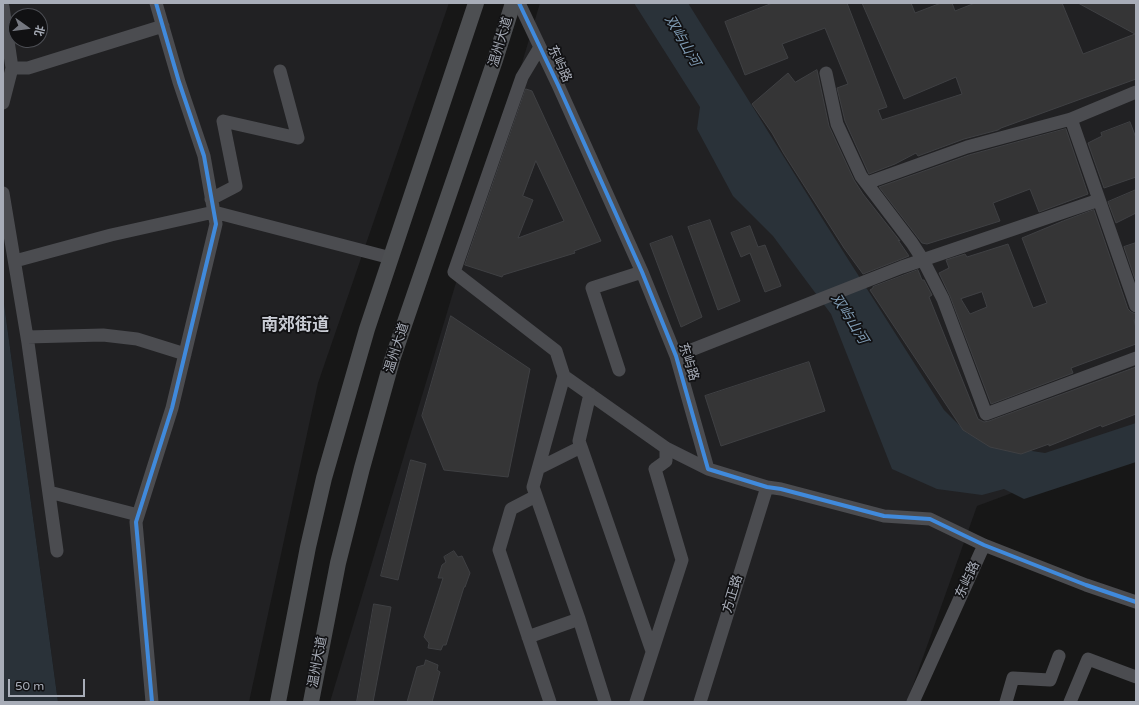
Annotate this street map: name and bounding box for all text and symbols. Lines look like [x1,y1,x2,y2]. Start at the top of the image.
north arrow [8,8,48,48]
water label: 双屿山河 [661,13,703,69]
street label: 温州大道 [486,15,516,69]
text: 北 [32,24,47,38]
street label: 东屿路 [544,43,574,85]
water label: 双屿山河 [827,291,871,347]
district label: 南郊街道 [261,316,329,336]
street label: 温州大道 [382,321,412,375]
street label: 东屿路 [675,341,701,383]
street label: 东屿路 [953,559,983,601]
street label: 方正路 [720,573,746,615]
street label: 温州大道 [305,635,331,689]
scale bar [10,671,87,697]
text: 50 m [15,679,44,693]

